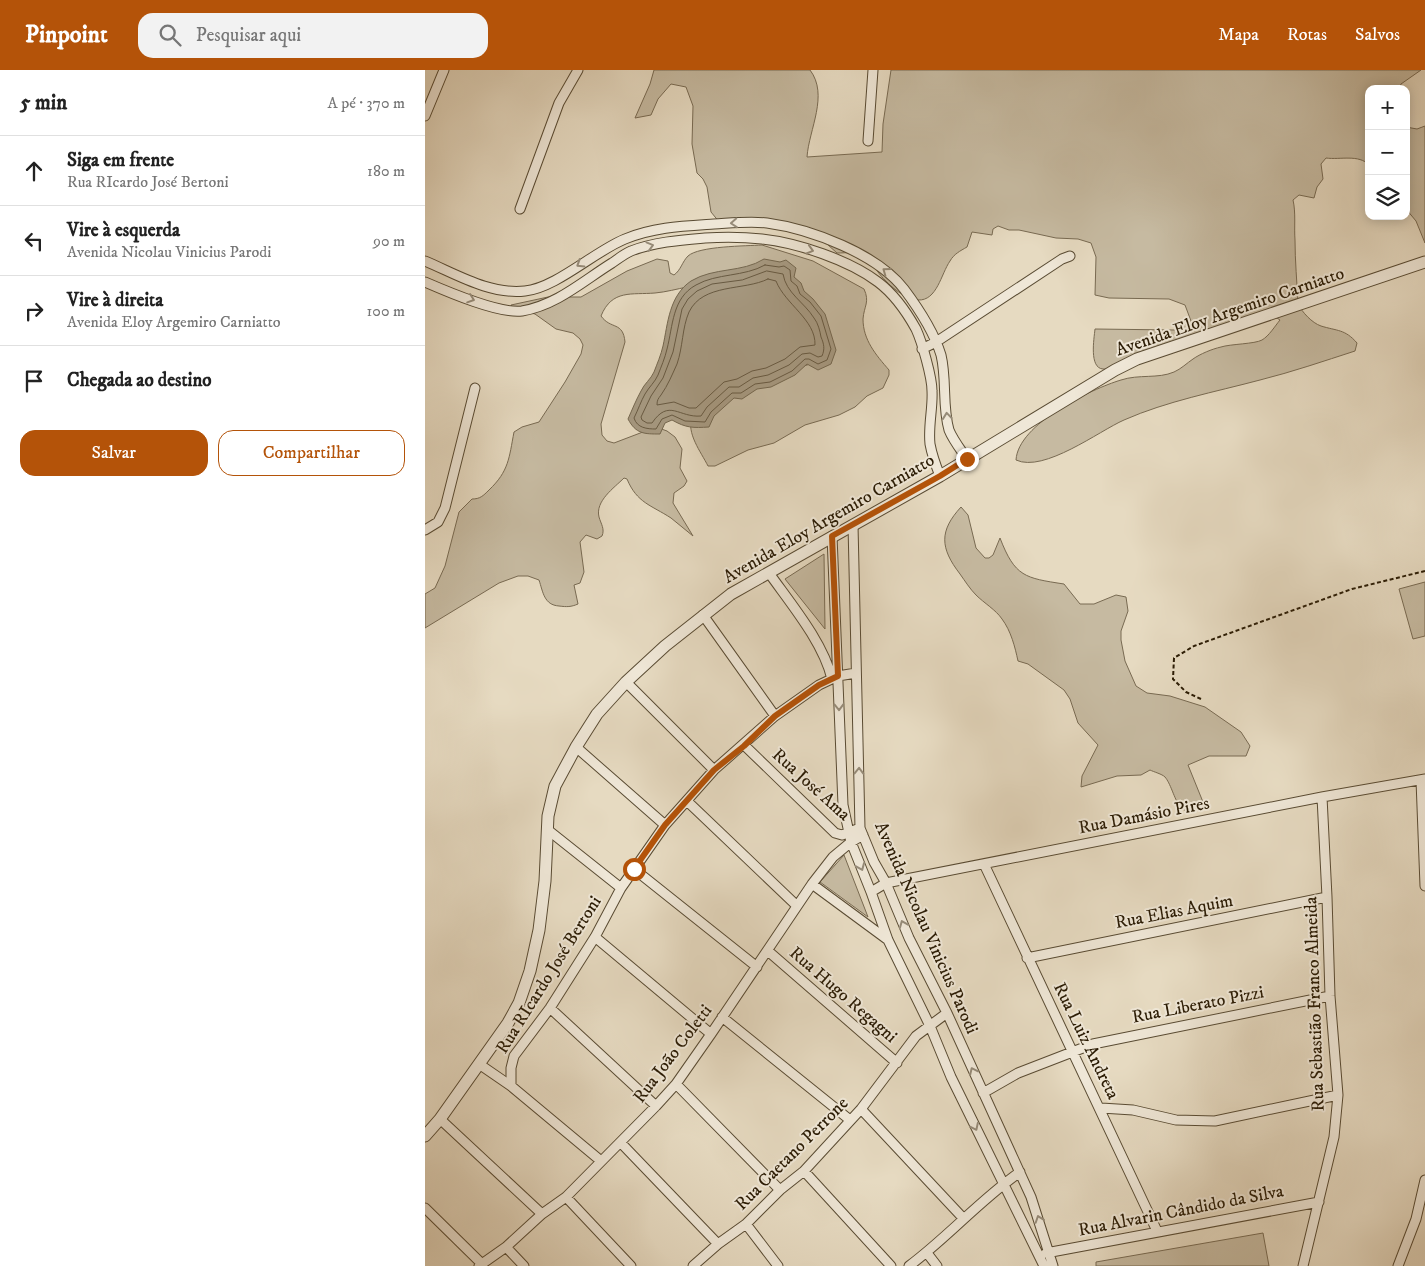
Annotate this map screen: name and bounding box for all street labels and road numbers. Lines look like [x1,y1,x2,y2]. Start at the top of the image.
street label: Avenida Eloy Argemiro Carniatto [1113,262,1347,362]
street label: Avenida Eloy Argemiro Carniatto [719,449,939,589]
street label: Rua José Ama [767,744,855,826]
street label: Rua Damásio Pires [1077,793,1211,839]
street label: Avenida Nicolau Vinicius Parodi [869,818,983,1038]
street label: Rua Elias Aquim [1113,890,1235,934]
street label: Rua RIcardo José Bertoni [491,892,607,1058]
street label: Rua Sebastião Franco Almeida [1300,896,1330,1112]
street label: Rua Hugo Regagni [785,942,901,1048]
street label: Rua Luiz Andreta [1048,979,1124,1103]
street label: Rua Liberato Pizzi [1130,981,1266,1029]
street label: Rua João Coletti [629,1000,717,1108]
street label: Rua Caetano Perrone [731,1093,853,1215]
street label: Rua Alvarin Cândido da Silva [1076,1180,1286,1242]

